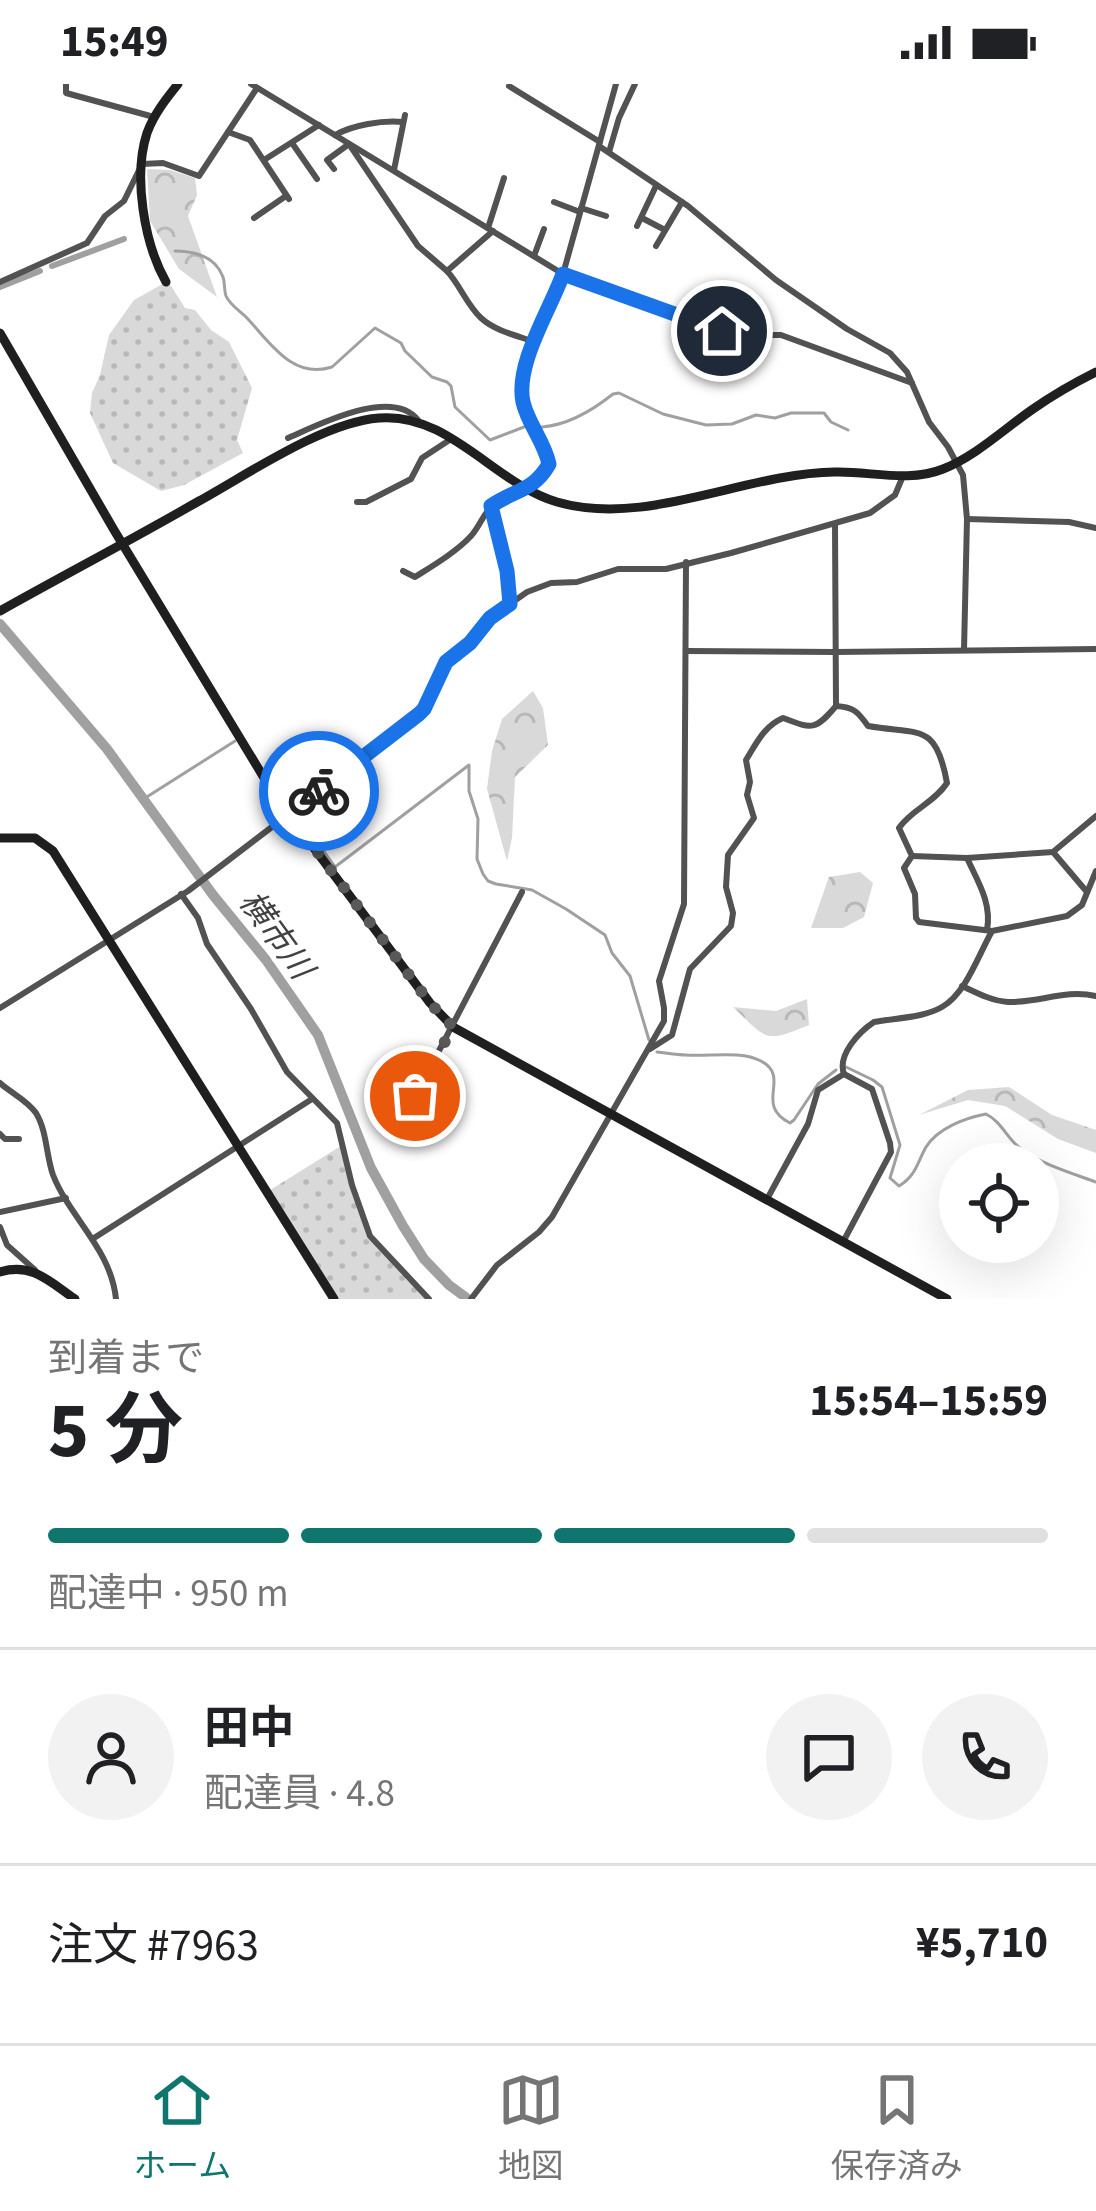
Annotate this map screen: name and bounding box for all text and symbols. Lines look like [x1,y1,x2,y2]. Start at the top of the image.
text: 15:49 [60,10,169,74]
pin [671,280,773,382]
icon: home [689,298,755,364]
courier [259,731,379,851]
icon: bike [286,758,352,824]
water label: 横市川 [228,881,326,991]
pin [364,1045,466,1147]
icon: bag [382,1063,448,1129]
map controls [939,1143,1059,1263]
button: locate [939,1143,1059,1263]
text: 到着まで [48,1331,204,1387]
text: 15:54–15:59 [809,1369,1048,1433]
text: 5 分 [48,1376,183,1487]
text: 配達中 · 950 m [48,1566,289,1622]
button: person [48,1694,174,1820]
button: chat [766,1694,892,1820]
button: phone [922,1694,1048,1820]
text: 田中 [204,1697,294,1761]
text: 配達員 · 4.8 [204,1766,395,1822]
text: ¥5,710 [916,1911,1048,1975]
text: 注文 #7963 [48,1914,259,1978]
tab: ホーム [133,2067,231,2190]
tab: 地図 [498,2067,564,2190]
tab: 保存済み [831,2067,963,2190]

